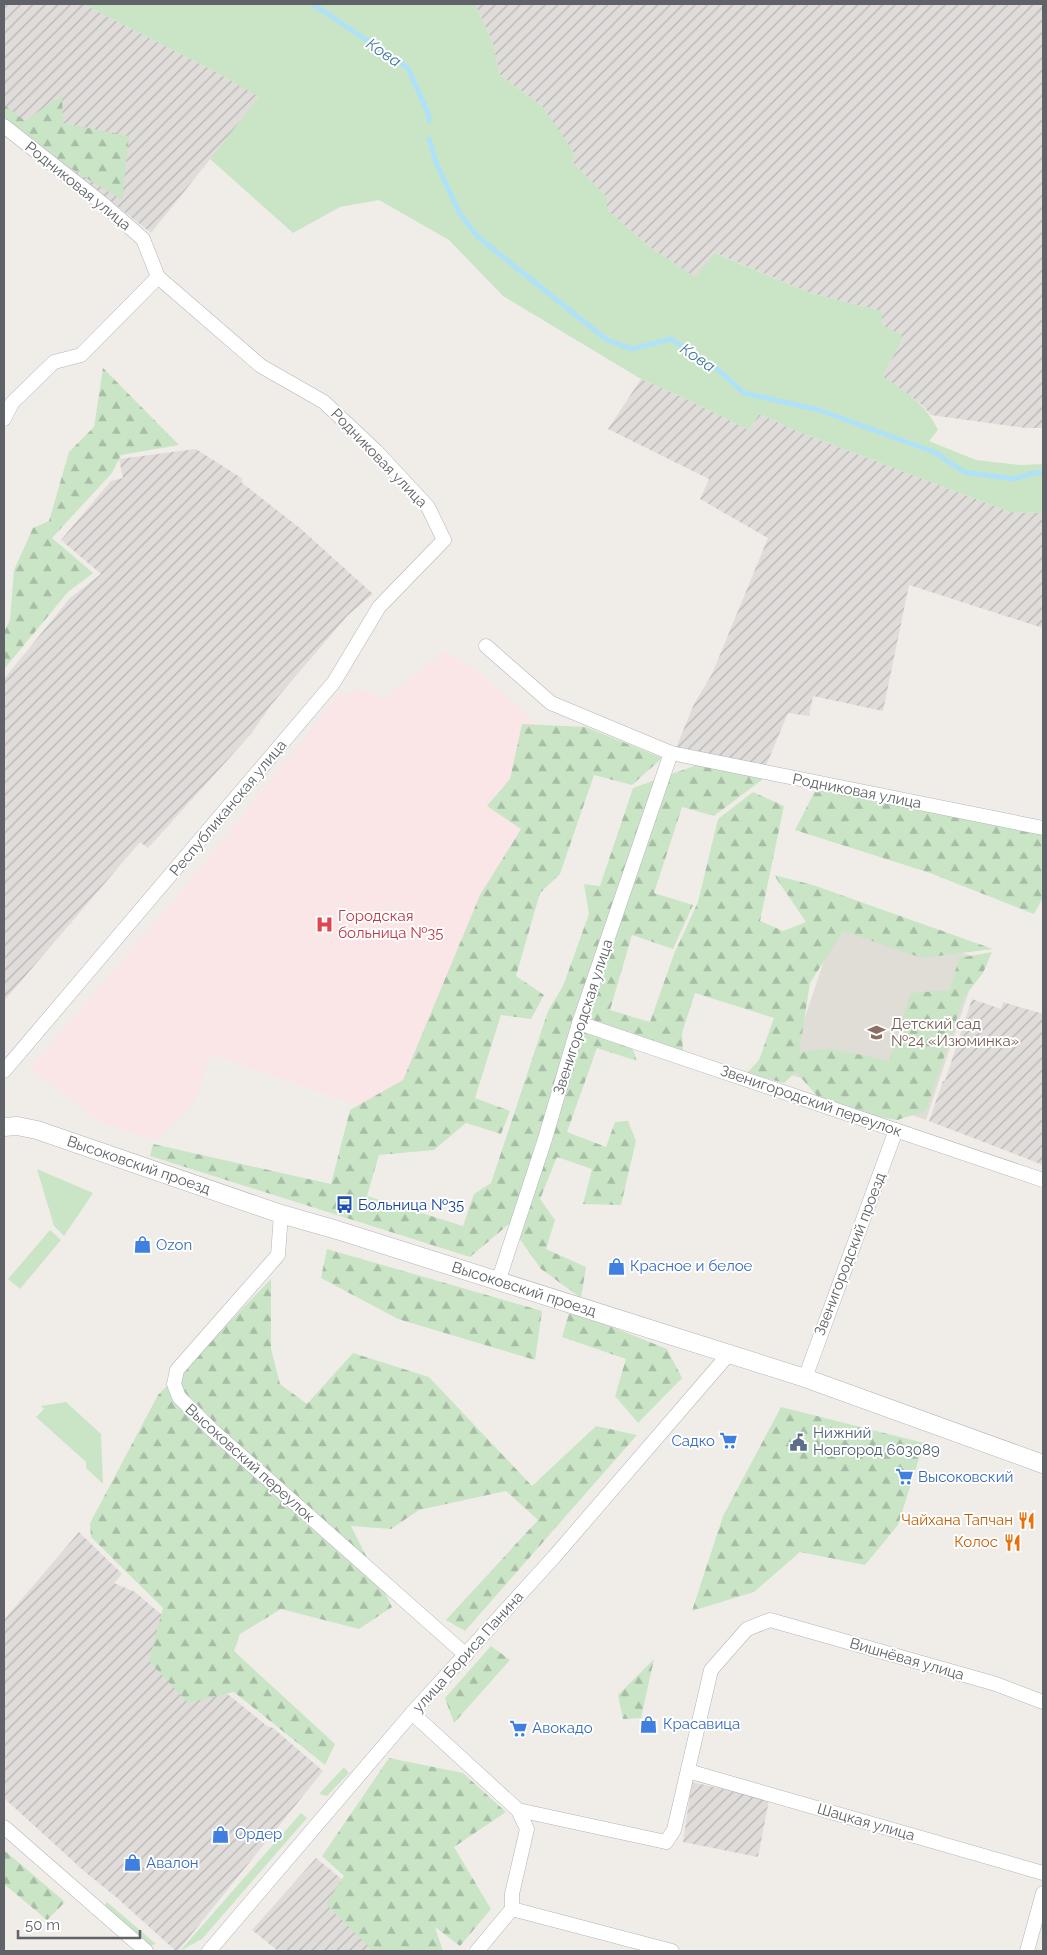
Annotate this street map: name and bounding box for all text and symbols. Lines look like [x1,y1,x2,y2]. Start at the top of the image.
water label: Кова [363,34,405,71]
street label: Родниковая улица [22,138,134,234]
water label: Кова [677,339,719,376]
street label: Родниковая улица [327,405,431,511]
street label: Республиканская улица [166,736,290,880]
street label: Родниковая улица [791,770,923,812]
place label: Городская больница №35 [338,907,444,942]
hospital icon: Городская больница №35 [314,915,334,935]
street label: Звенигородская улица [549,937,617,1097]
place label: Детский сад №24 «Изюминка» [891,1015,1019,1050]
school or university icon: Детский сад №24 «Изюминка» [867,1023,887,1043]
street label: Звенигородский переулок [718,1061,904,1141]
street label: Высоковский проезд [65,1132,213,1198]
street label: Звенигородский проезд [811,1170,890,1338]
bus stop icon: Больница №35 [334,1195,354,1215]
place label: Больница №35 [358,1196,464,1214]
shop icon: Ozon [132,1235,152,1255]
place label: Ozon [156,1236,192,1254]
shop icon: Красное и белое [606,1256,626,1276]
place label: Красное и белое [630,1257,753,1275]
street label: Высоковский проезд [450,1258,599,1321]
street label: Высоковский переулок [182,1400,319,1526]
place label: Нижний Новгород 603089 [813,1424,940,1459]
supermarket icon: Садко [719,1431,739,1451]
place label: Садко [672,1432,715,1450]
public building icon: Нижний Новгород 603089 [789,1432,809,1452]
supermarket icon: Высоковский [894,1467,914,1487]
place label: Высоковский [918,1468,1013,1486]
restaurant icon: Чайхана Тапчан [1017,1510,1037,1530]
place label: Чайхана Тапчан [901,1511,1013,1529]
restaurant icon: Колос [1002,1532,1022,1552]
place label: Колос [954,1533,998,1551]
street label: улица Бориса Панина [409,1588,527,1716]
street label: Вишнёвая улица [848,1634,966,1684]
shop icon: Красавица [639,1714,659,1734]
place label: Красавица [663,1715,740,1733]
supermarket icon: Авокадо [508,1718,528,1738]
place label: Авокадо [532,1719,593,1737]
street label: Шацкая улица [815,1799,917,1845]
shop icon: Ордер [211,1824,231,1844]
place label: Ордер [235,1825,282,1843]
shop icon: Авалон [122,1853,142,1873]
place label: Авалон [146,1854,199,1872]
scale bar [18,1908,140,1940]
text: 50 m [25,1916,60,1934]

